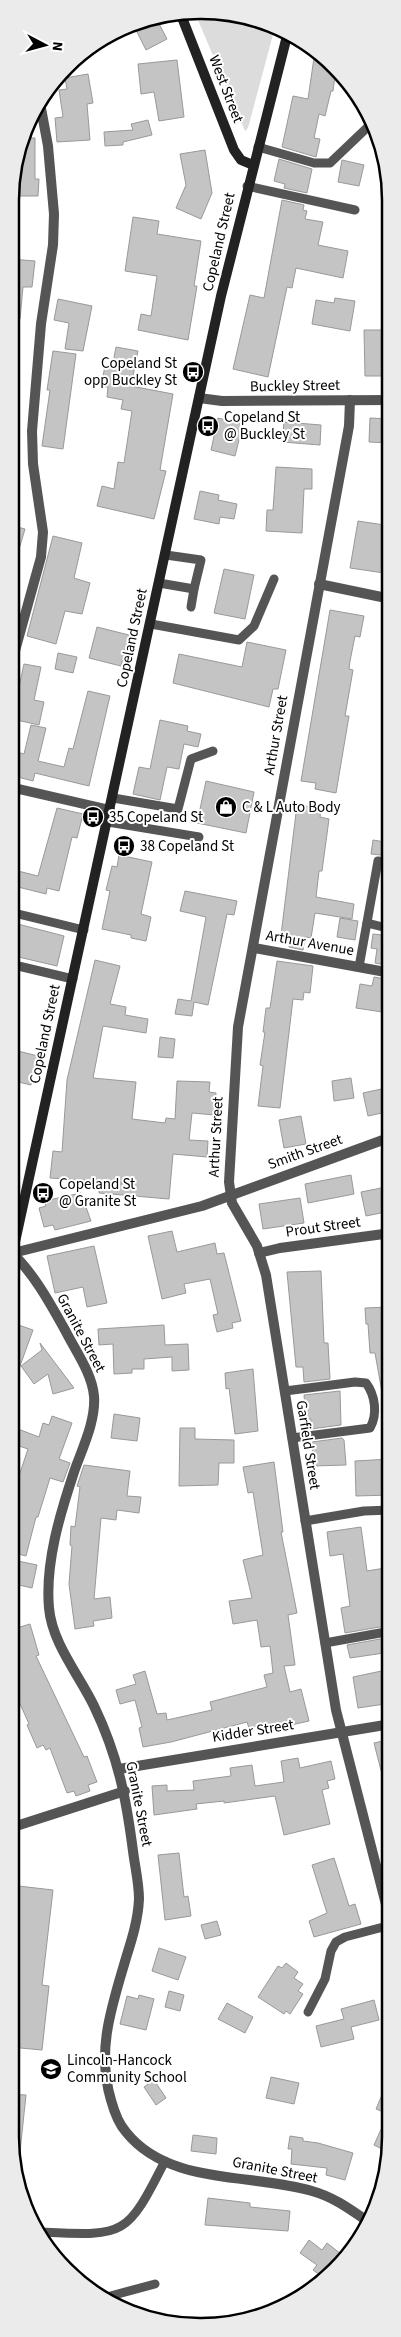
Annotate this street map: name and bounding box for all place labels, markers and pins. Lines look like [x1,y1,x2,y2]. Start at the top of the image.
place label: Copeland St opp Buckley St [84,353,177,391]
bus stop icon: Copeland St opp Buckley St [181,360,205,384]
place label: Copeland St @ Buckley St [224,407,305,445]
bus stop icon: Copeland St @ Buckley St [196,414,220,438]
shop icon: C & L Auto Body [214,795,238,819]
place label: C & L Auto Body [242,797,340,818]
bus stop icon: 35 Copeland St [81,805,105,829]
place label: 35 Copeland St [109,807,203,828]
bus stop icon: 38 Copeland St [112,834,136,858]
place label: 38 Copeland St [140,836,234,857]
place label: Copeland St @ Granite St [59,1174,136,1212]
bus stop icon: Copeland St @ Granite St [31,1181,55,1205]
place label: Lincoln-Hancock Community School [67,2050,187,2088]
school or university icon: Lincoln-Hancock Community School [39,2057,63,2081]

